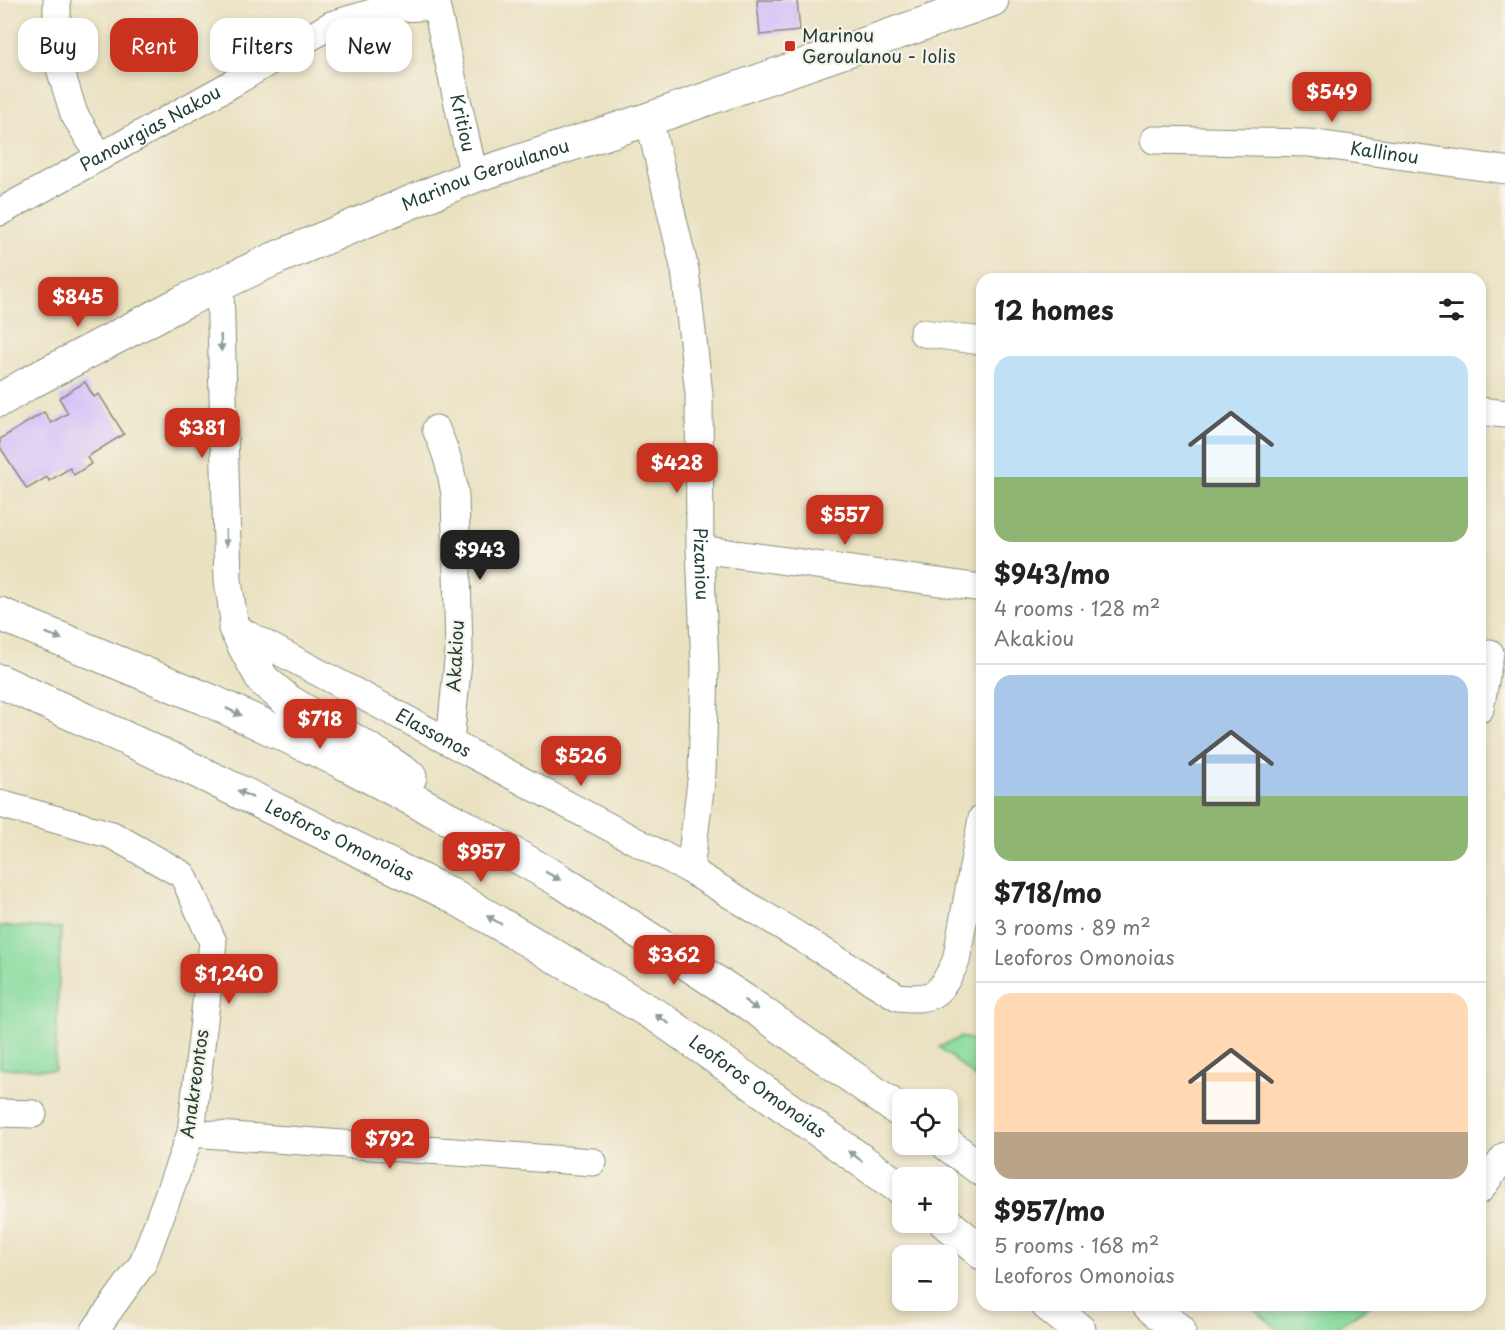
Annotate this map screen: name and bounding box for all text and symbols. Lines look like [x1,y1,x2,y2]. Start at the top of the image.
chip: Buy [18,18,98,72]
chip: Rent [110,18,198,72]
chip: Filters [210,18,314,72]
chip: New [326,18,412,72]
place label: Marinou Geroulanou - Iolis [802,21,956,69]
marker: Marinou Geroulanou - Iolis [783,39,797,53]
pin: $549 [1296,72,1368,123]
text: $549 [1306,76,1358,106]
street label: Panourgias Nakou [74,78,225,177]
street label: Kritiou [444,91,483,154]
street label: Marinou Geroulanou [397,131,572,217]
street label: Kallinou [1348,134,1421,170]
pin: $845 [42,277,114,328]
text: $845 [52,281,104,311]
text: 12 homes [994,290,1114,329]
icon: filters [1435,293,1468,326]
one-way arrow [216,334,226,353]
icon: home [1177,395,1285,503]
pin: $381 [166,408,238,459]
text: $381 [179,412,225,442]
pin: $428 [641,443,713,494]
text: $428 [651,447,703,477]
pin: $557 [809,495,881,546]
text: $557 [820,499,870,529]
street label: Pizaniou [688,528,717,601]
one-way arrow [222,529,231,548]
pin: $943 [444,530,516,581]
text: $943 [454,534,506,564]
text: $943/mo [994,554,1110,593]
text: 4 rooms · 128 m² [994,593,1160,623]
street label: Akakiou [439,619,470,693]
text: Akakiou [994,623,1074,653]
one-way arrow [45,632,63,641]
pin: $718 [284,699,356,750]
street label: Elassonos [391,701,476,763]
text: $718 [298,703,342,733]
one-way arrow [225,707,242,716]
icon: home [1177,714,1285,822]
pin: $526 [545,736,617,787]
text: $526 [555,740,607,770]
one-way arrow [236,790,253,799]
street label: Leoforos Omonoias [261,792,419,887]
pin: $957 [445,832,517,883]
text: $957 [457,836,505,866]
one-way arrow [545,871,562,881]
text: $718/mo [994,873,1102,912]
text: 3 rooms · 89 m² [994,912,1151,942]
one-way arrow [485,915,502,925]
pin: $362 [638,935,710,986]
text: $362 [648,939,700,969]
text: Leoforos Omonoias [994,942,1175,972]
pin: $1,240 [180,954,278,1005]
text: $1,240 [195,958,263,988]
one-way arrow [743,999,759,1011]
one-way arrow [654,1013,670,1025]
street label: Anakreontos [173,1028,215,1140]
street label: Leoforos Omonoias [684,1028,832,1144]
icon: home [1177,1032,1285,1140]
map controls [892,1089,958,1311]
button: locate [892,1089,958,1155]
pin: $792 [354,1119,426,1170]
text: $792 [365,1123,415,1153]
one-way arrow [848,1150,864,1162]
button: + [892,1167,958,1233]
text: $957/mo [994,1191,1105,1230]
text: 5 rooms · 168 m² [994,1230,1159,1260]
button: − [892,1245,958,1311]
text: Leoforos Omonoias [994,1260,1175,1290]

